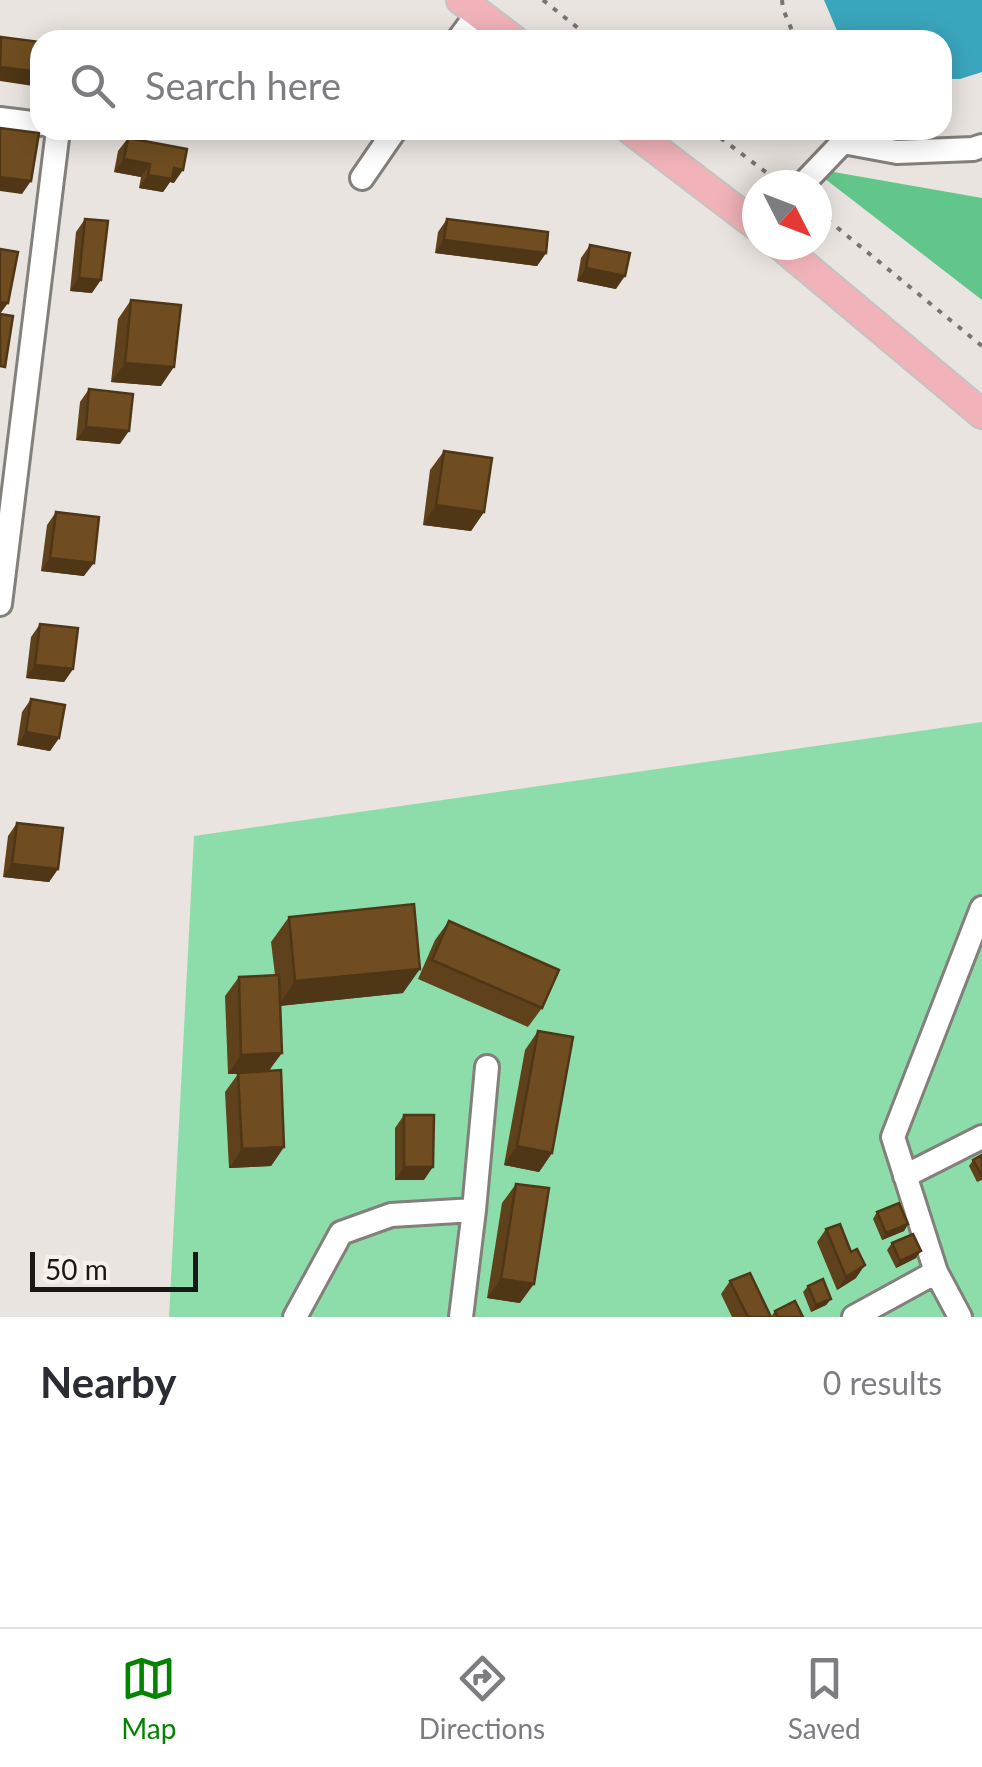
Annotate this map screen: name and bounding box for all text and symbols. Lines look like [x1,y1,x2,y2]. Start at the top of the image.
search box [30,30,952,140]
icon: search [65,58,120,113]
text: Search here [145,62,341,108]
north arrow [742,170,832,260]
scale bar [30,1247,198,1292]
text: 50 m [45,1252,108,1286]
text: Nearby [40,1357,177,1407]
text: 0 results [823,1363,942,1402]
tab: Map [121,1651,176,1745]
tab: Directions [419,1651,545,1745]
tab: Saved [788,1651,861,1745]

